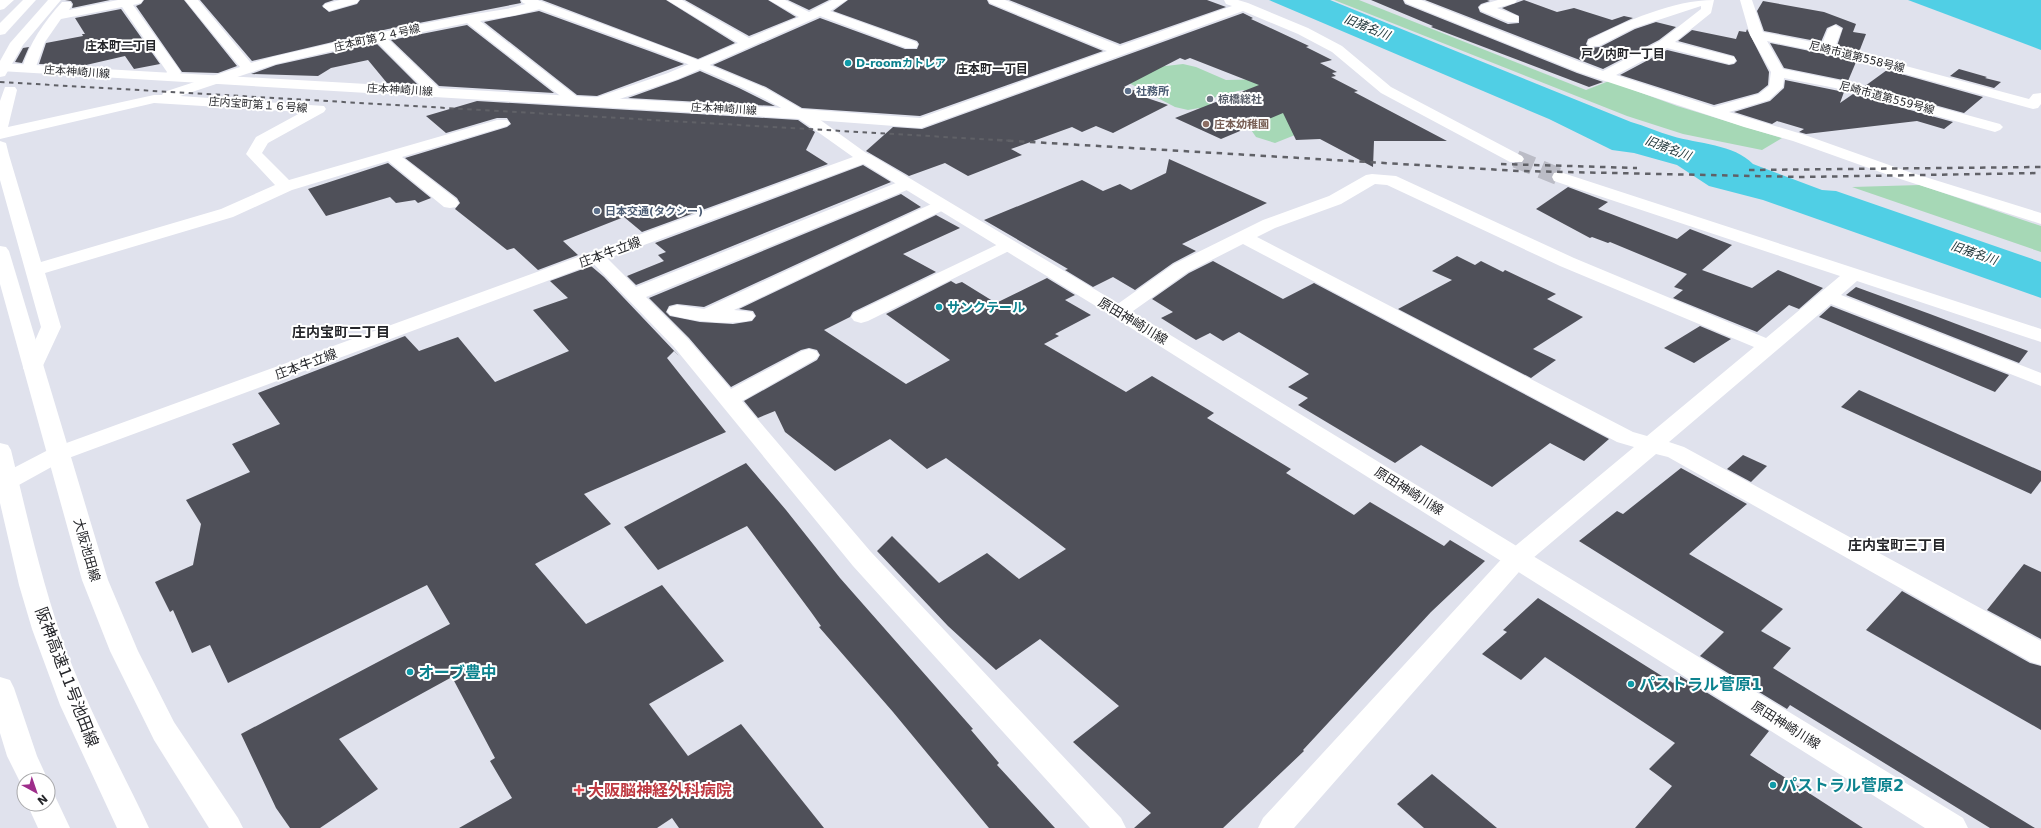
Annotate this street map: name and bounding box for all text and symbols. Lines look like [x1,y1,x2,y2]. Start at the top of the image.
water label: 旧猪名川 [1342,12,1394,43]
street label: 庄本町第２４号線 [333,22,421,54]
district label: 庄本町二丁目 [85,39,157,53]
street label: 尼崎市道第558号線 [1808,39,1906,75]
district label: 戸ノ内町一丁目 [1581,47,1665,61]
place label: D-roomカトレア [856,57,946,70]
marker: D-roomカトレア [843,58,853,68]
district label: 庄本町一丁目 [956,62,1028,76]
street label: 庄本神崎川線 [44,63,110,81]
street label: 尼崎市道第559号線 [1838,79,1936,117]
street label: 庄本神崎川線 [367,82,433,98]
place label: 社務所 [1136,85,1169,98]
marker: 社務所 [1123,86,1133,96]
place label: 椋橋総社 [1218,93,1262,106]
marker: 椋橋総社 [1205,94,1215,104]
street label: 庄内宝町第１６号線 [208,95,308,115]
street label: 庄本神崎川線 [691,101,757,117]
place label: 庄本幼稚園 [1214,118,1269,131]
marker: 庄本幼稚園 [1201,119,1211,129]
water label: 旧猪名川 [1643,133,1695,164]
place label: 日本交通(タクシー) [605,205,703,218]
marker: 日本交通(タクシー) [592,206,602,216]
street label: 庄本牛立線 [577,234,643,270]
water label: 旧猪名川 [1949,239,2001,268]
street label: 原田神崎川線 [1096,294,1170,348]
place label: サンクテール [947,300,1025,315]
marker: サンクテール [934,302,944,312]
district label: 庄内宝町二丁目 [292,324,390,340]
street label: 庄本牛立線 [273,346,339,382]
street label: 原田神崎川線 [1372,464,1446,518]
street label: 大阪池田線 [71,517,103,583]
district label: 庄内宝町三丁目 [1848,537,1946,553]
street label: 阪神高速11号池田線 [32,604,102,750]
place label: オーブ豊中 [418,663,497,682]
marker: オーブ豊中 [405,667,415,677]
place label: パストラル菅原1 [1639,675,1762,694]
marker: パストラル菅原1 [1626,679,1636,689]
street label: 原田神崎川線 [1749,698,1823,752]
north arrow [16,772,56,812]
place label: パストラル菅原2 [1781,776,1904,795]
marker: パストラル菅原2 [1768,780,1778,790]
place label: 大阪脳神経外科病院 [588,781,732,800]
marker: 大阪脳神経外科病院 [573,784,585,796]
text: N [34,791,50,807]

